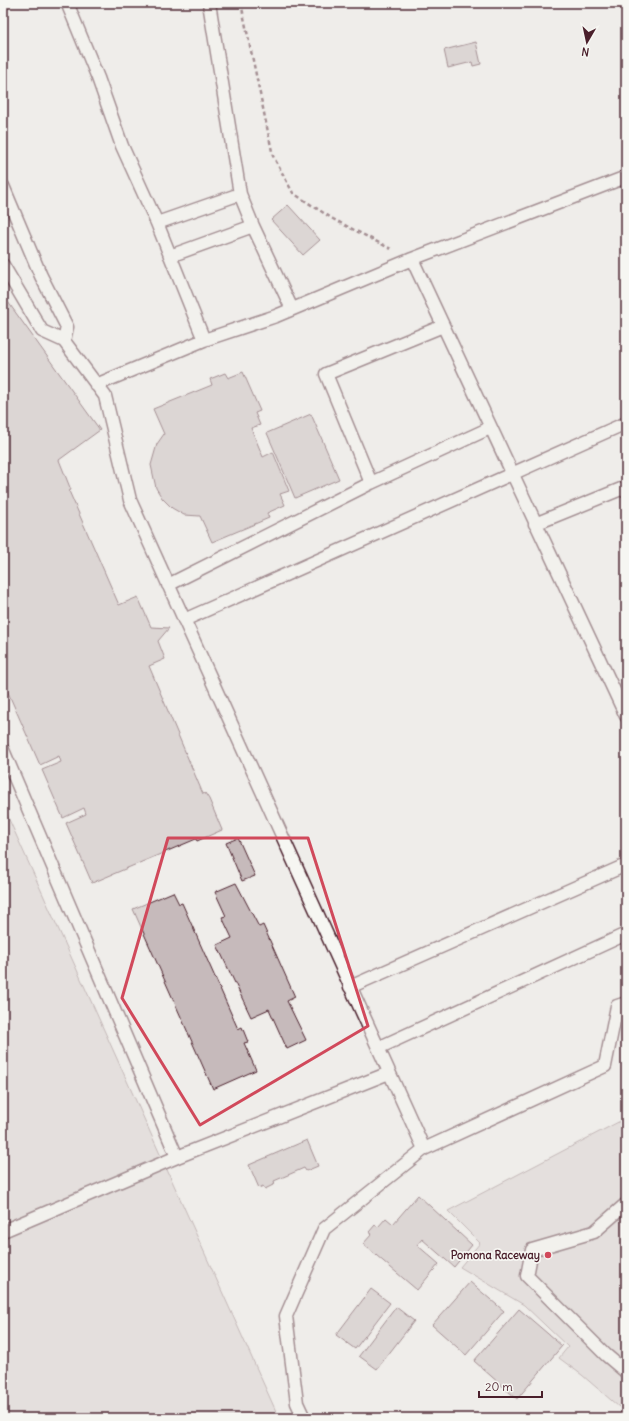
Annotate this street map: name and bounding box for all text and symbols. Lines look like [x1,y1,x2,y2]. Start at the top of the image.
north arrow [567,22,607,62]
text: N [581,44,590,59]
place label: Pomona Raceway [451,1248,540,1263]
marker: Pomona Raceway [543,1250,553,1260]
scale bar [479,1373,542,1399]
text: 20 m [485,1379,513,1394]

